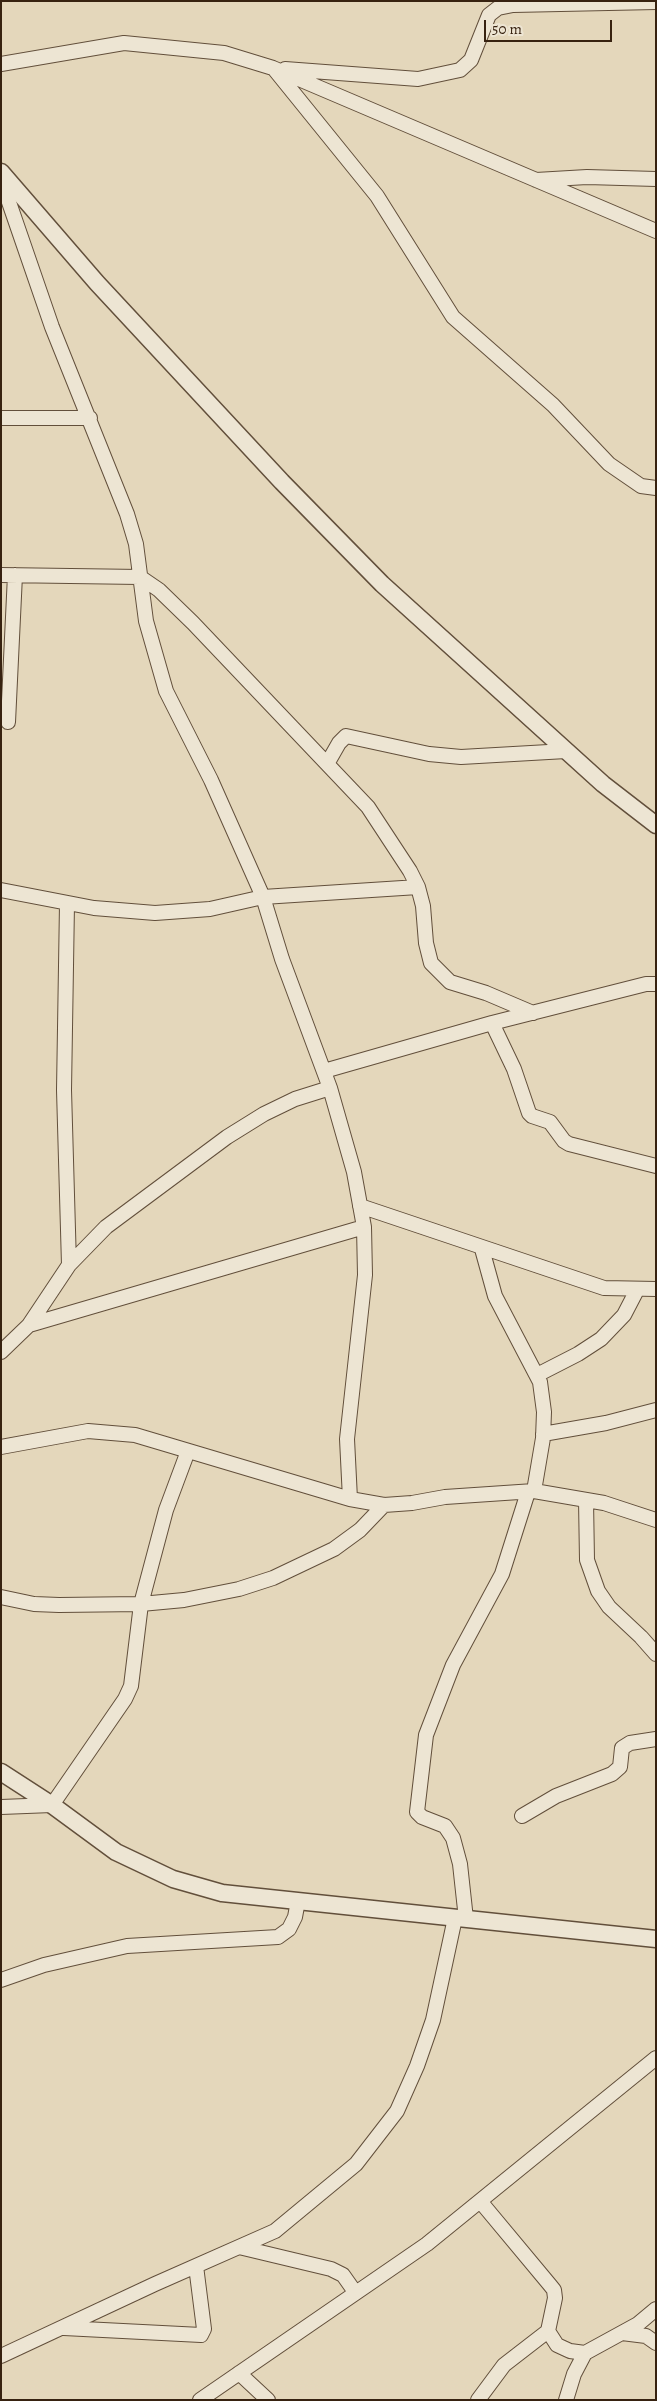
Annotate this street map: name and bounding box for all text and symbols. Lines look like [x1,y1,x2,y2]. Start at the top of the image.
scale bar [487,10,614,42]
text: 50 m [492,19,522,39]

